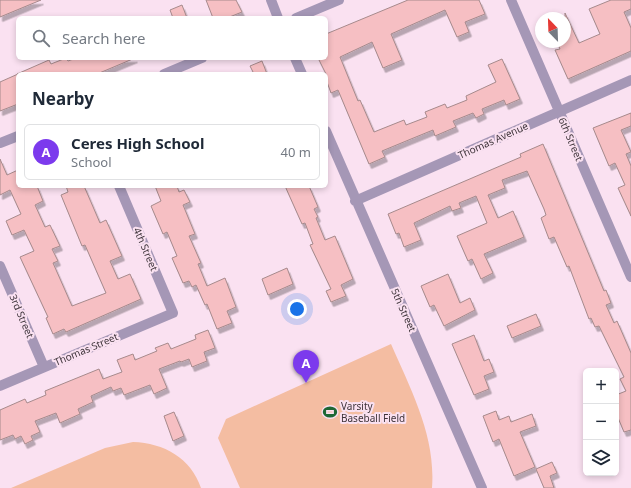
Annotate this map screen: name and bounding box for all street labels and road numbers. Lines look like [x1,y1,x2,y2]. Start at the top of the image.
street label: 6th Street [556,115,587,163]
street label: Thomas Avenue [456,118,531,162]
street label: 4th Street [131,225,162,273]
street label: 5th Street [388,286,420,334]
street label: 3rd Street [7,292,38,340]
street label: Thomas Street [52,329,120,369]

